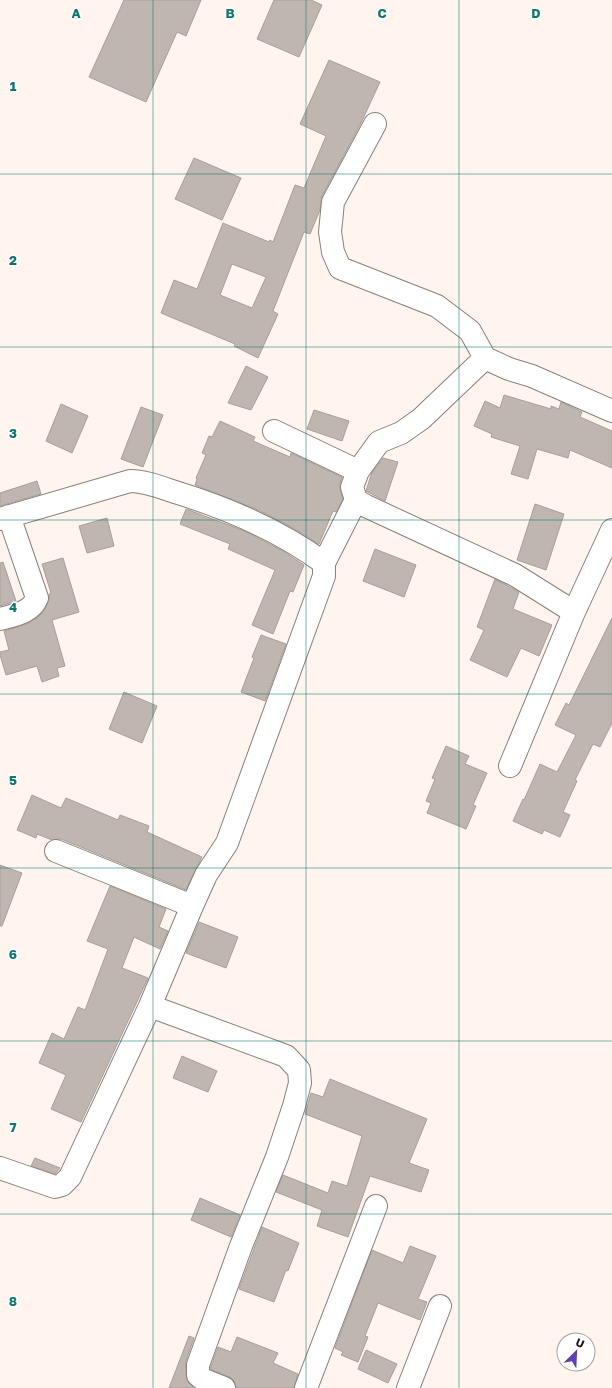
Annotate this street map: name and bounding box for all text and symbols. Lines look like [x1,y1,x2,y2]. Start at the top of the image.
text: A [71,5,81,21]
text: B [225,5,235,21]
text: C [377,5,387,21]
text: D [531,5,541,21]
text: 1 [10,78,17,94]
text: 2 [9,252,17,268]
text: 3 [9,425,17,441]
text: 4 [9,599,17,615]
text: 5 [9,772,17,788]
text: 6 [9,946,17,962]
text: 7 [9,1119,17,1135]
text: 8 [9,1293,17,1309]
north arrow [556,1332,596,1372]
text: U [574,1335,587,1350]

